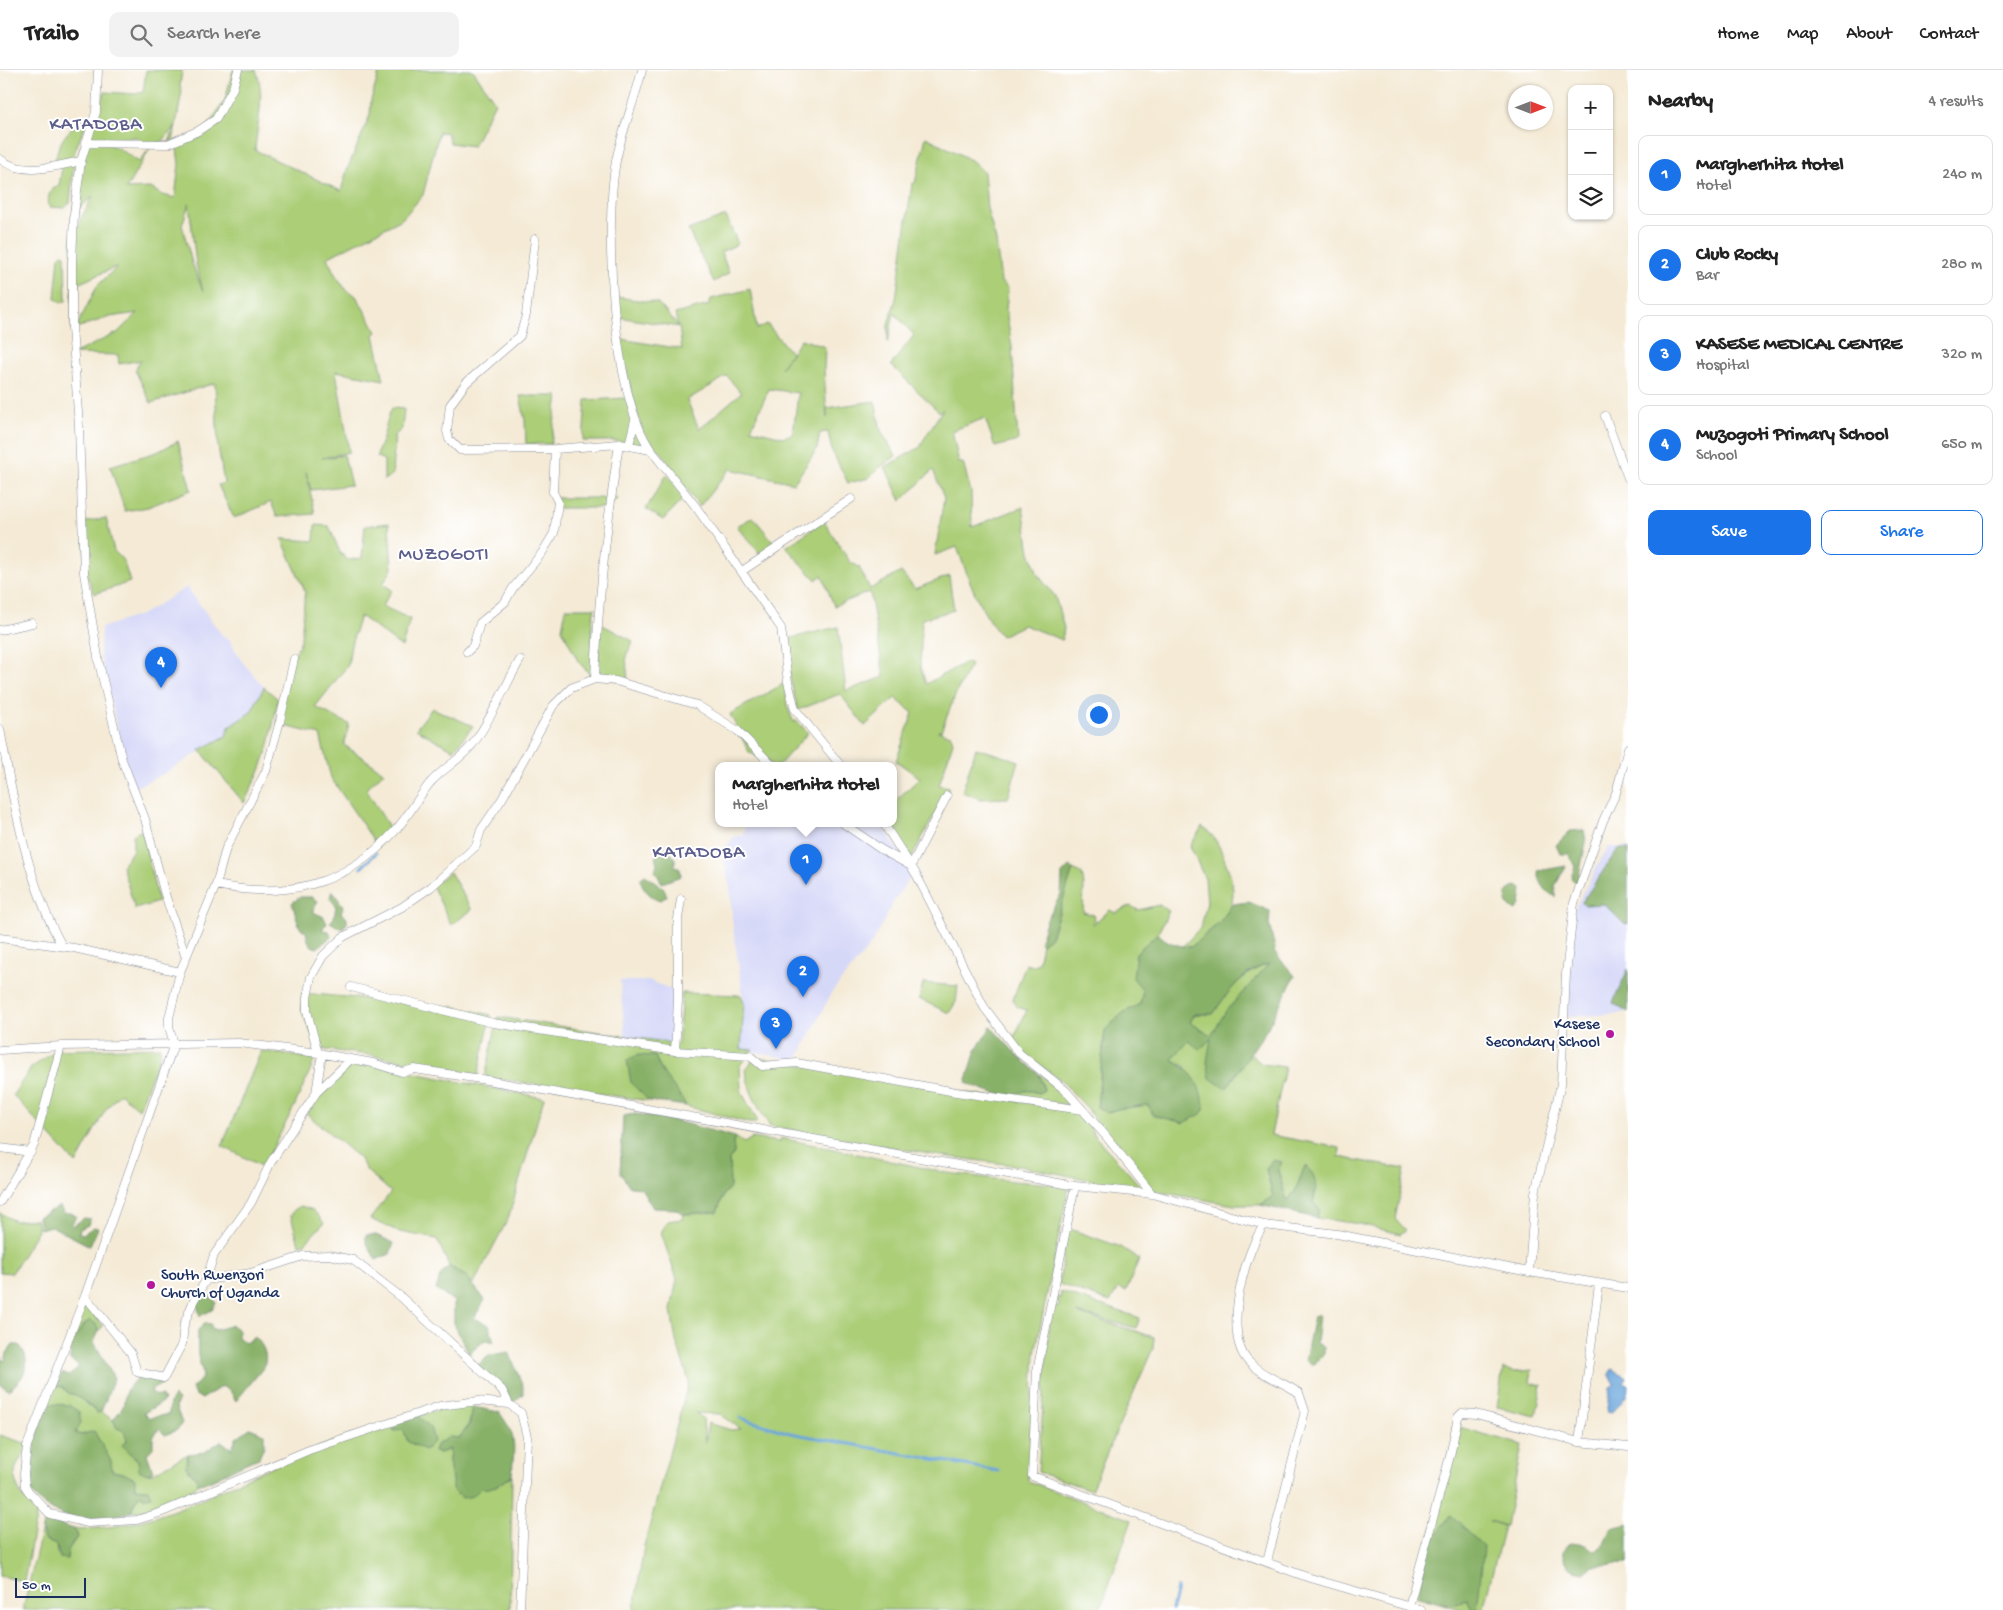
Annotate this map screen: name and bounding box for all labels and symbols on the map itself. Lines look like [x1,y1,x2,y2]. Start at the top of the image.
north arrow [1508,85,1553,130]
district label: KATADOBA [50,114,143,137]
district label: MUZOGOTI [398,544,490,567]
pin: 4 [145,647,177,688]
your location [1086,702,1112,728]
district label: KATADOBA [653,842,746,865]
pin: 1 [790,844,822,885]
pin: 2 [787,956,819,997]
pin: 3 [760,1008,792,1049]
place label: Kasese Secondary School [1486,1016,1601,1053]
marker: Kasese Secondary School [1604,1028,1616,1040]
place label: South Rwenzori Church of Uganda [161,1267,280,1304]
marker: South Rwenzori Church of Uganda [145,1279,157,1291]
scale bar [15,1575,86,1598]

